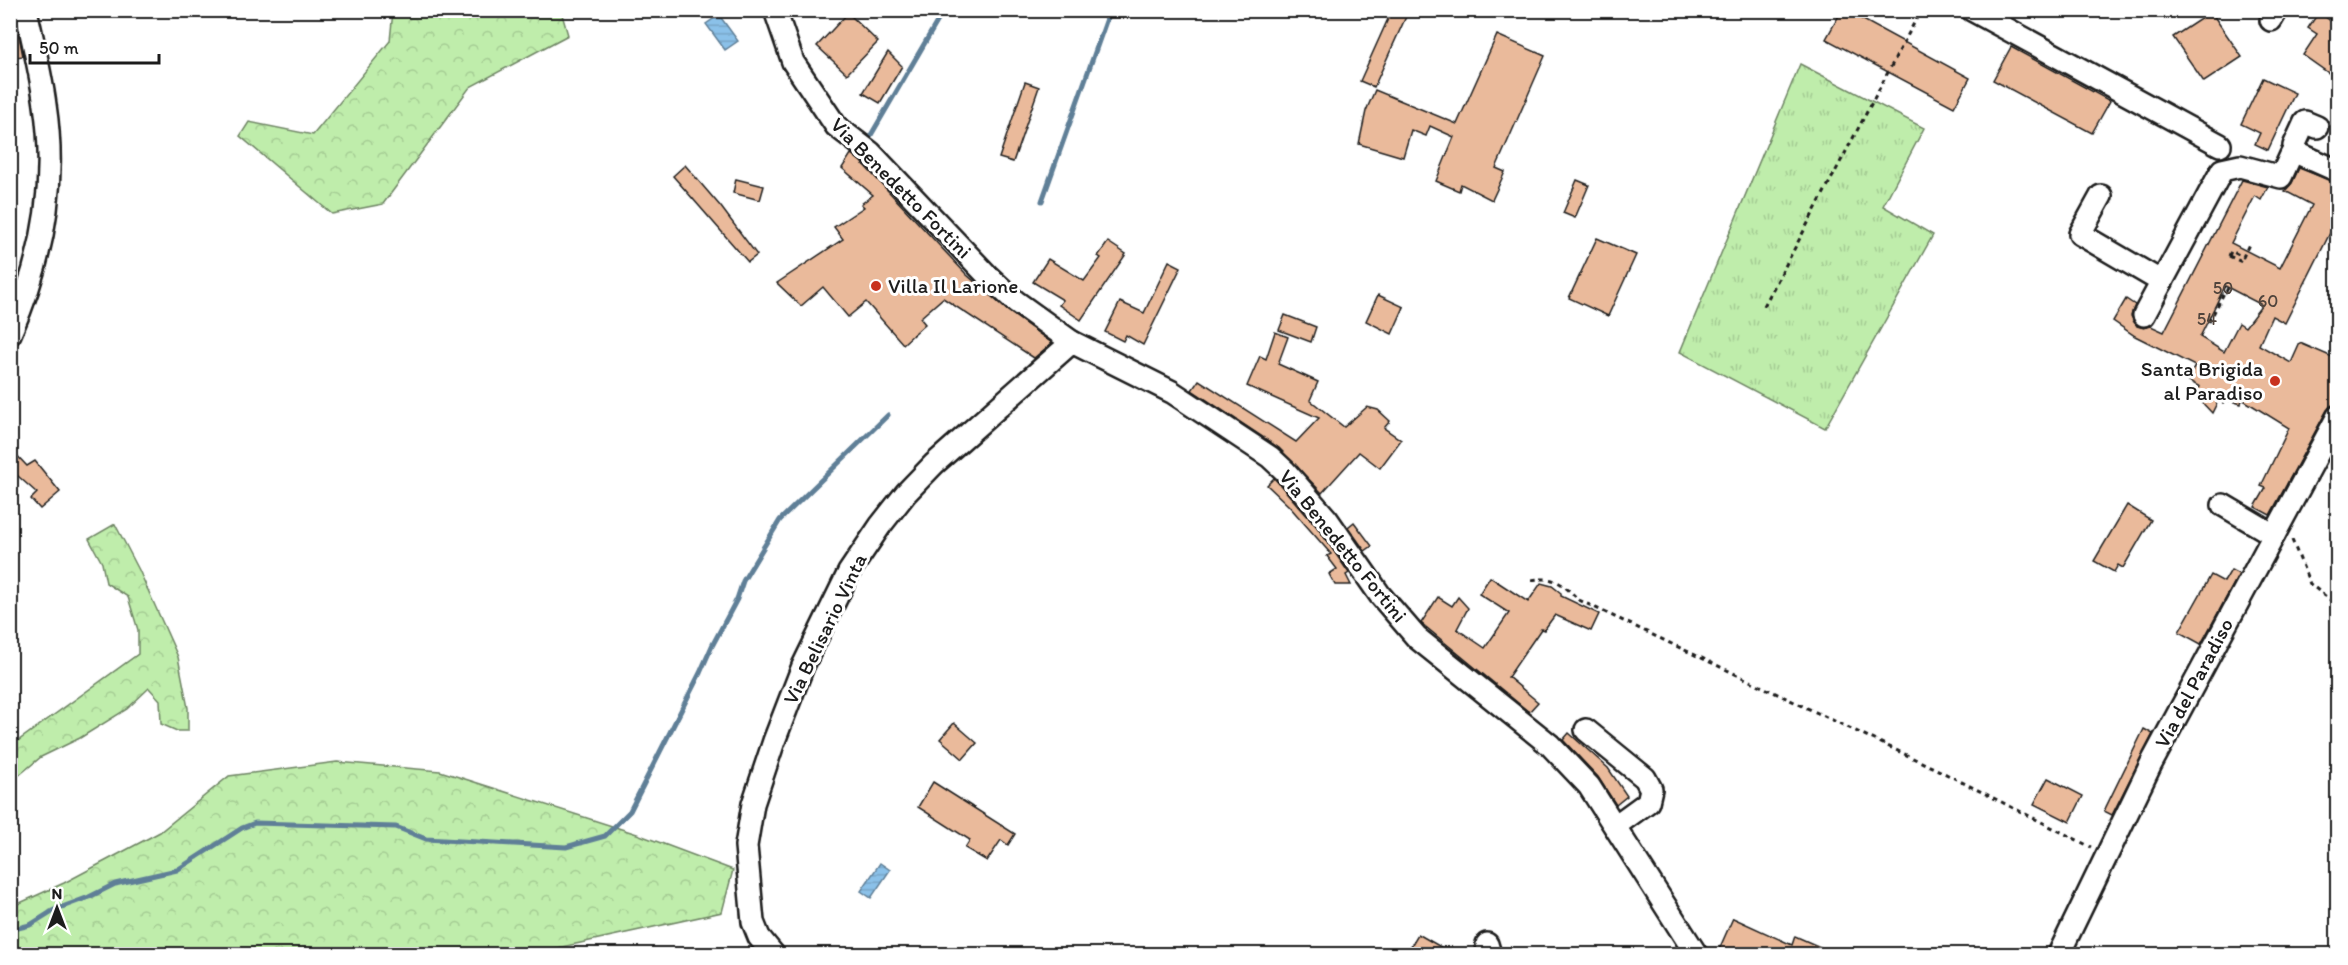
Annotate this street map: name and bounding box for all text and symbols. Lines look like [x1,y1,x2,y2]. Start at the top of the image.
scale bar [30,27,159,65]
text: 50 m [39,37,79,59]
street label: Via Benedetto Fortini [826,112,977,263]
place label: Villa Il Larione [888,273,1018,298]
house number: 50 [2213,277,2233,299]
marker: Villa Il Larione [869,279,883,293]
house number: 60 [2258,290,2278,312]
house number: 54 [2197,308,2217,330]
place label: Santa Brigida al Paradiso [2141,356,2263,405]
marker: Santa Brigida al Paradiso [2268,374,2282,388]
street label: Via Benedetto Fortini [1274,464,1413,627]
street label: Via Belisario Vinta [777,549,872,708]
street label: Via del Paradiso [2149,614,2238,752]
north arrow [27,878,87,938]
text: N [52,884,62,903]

